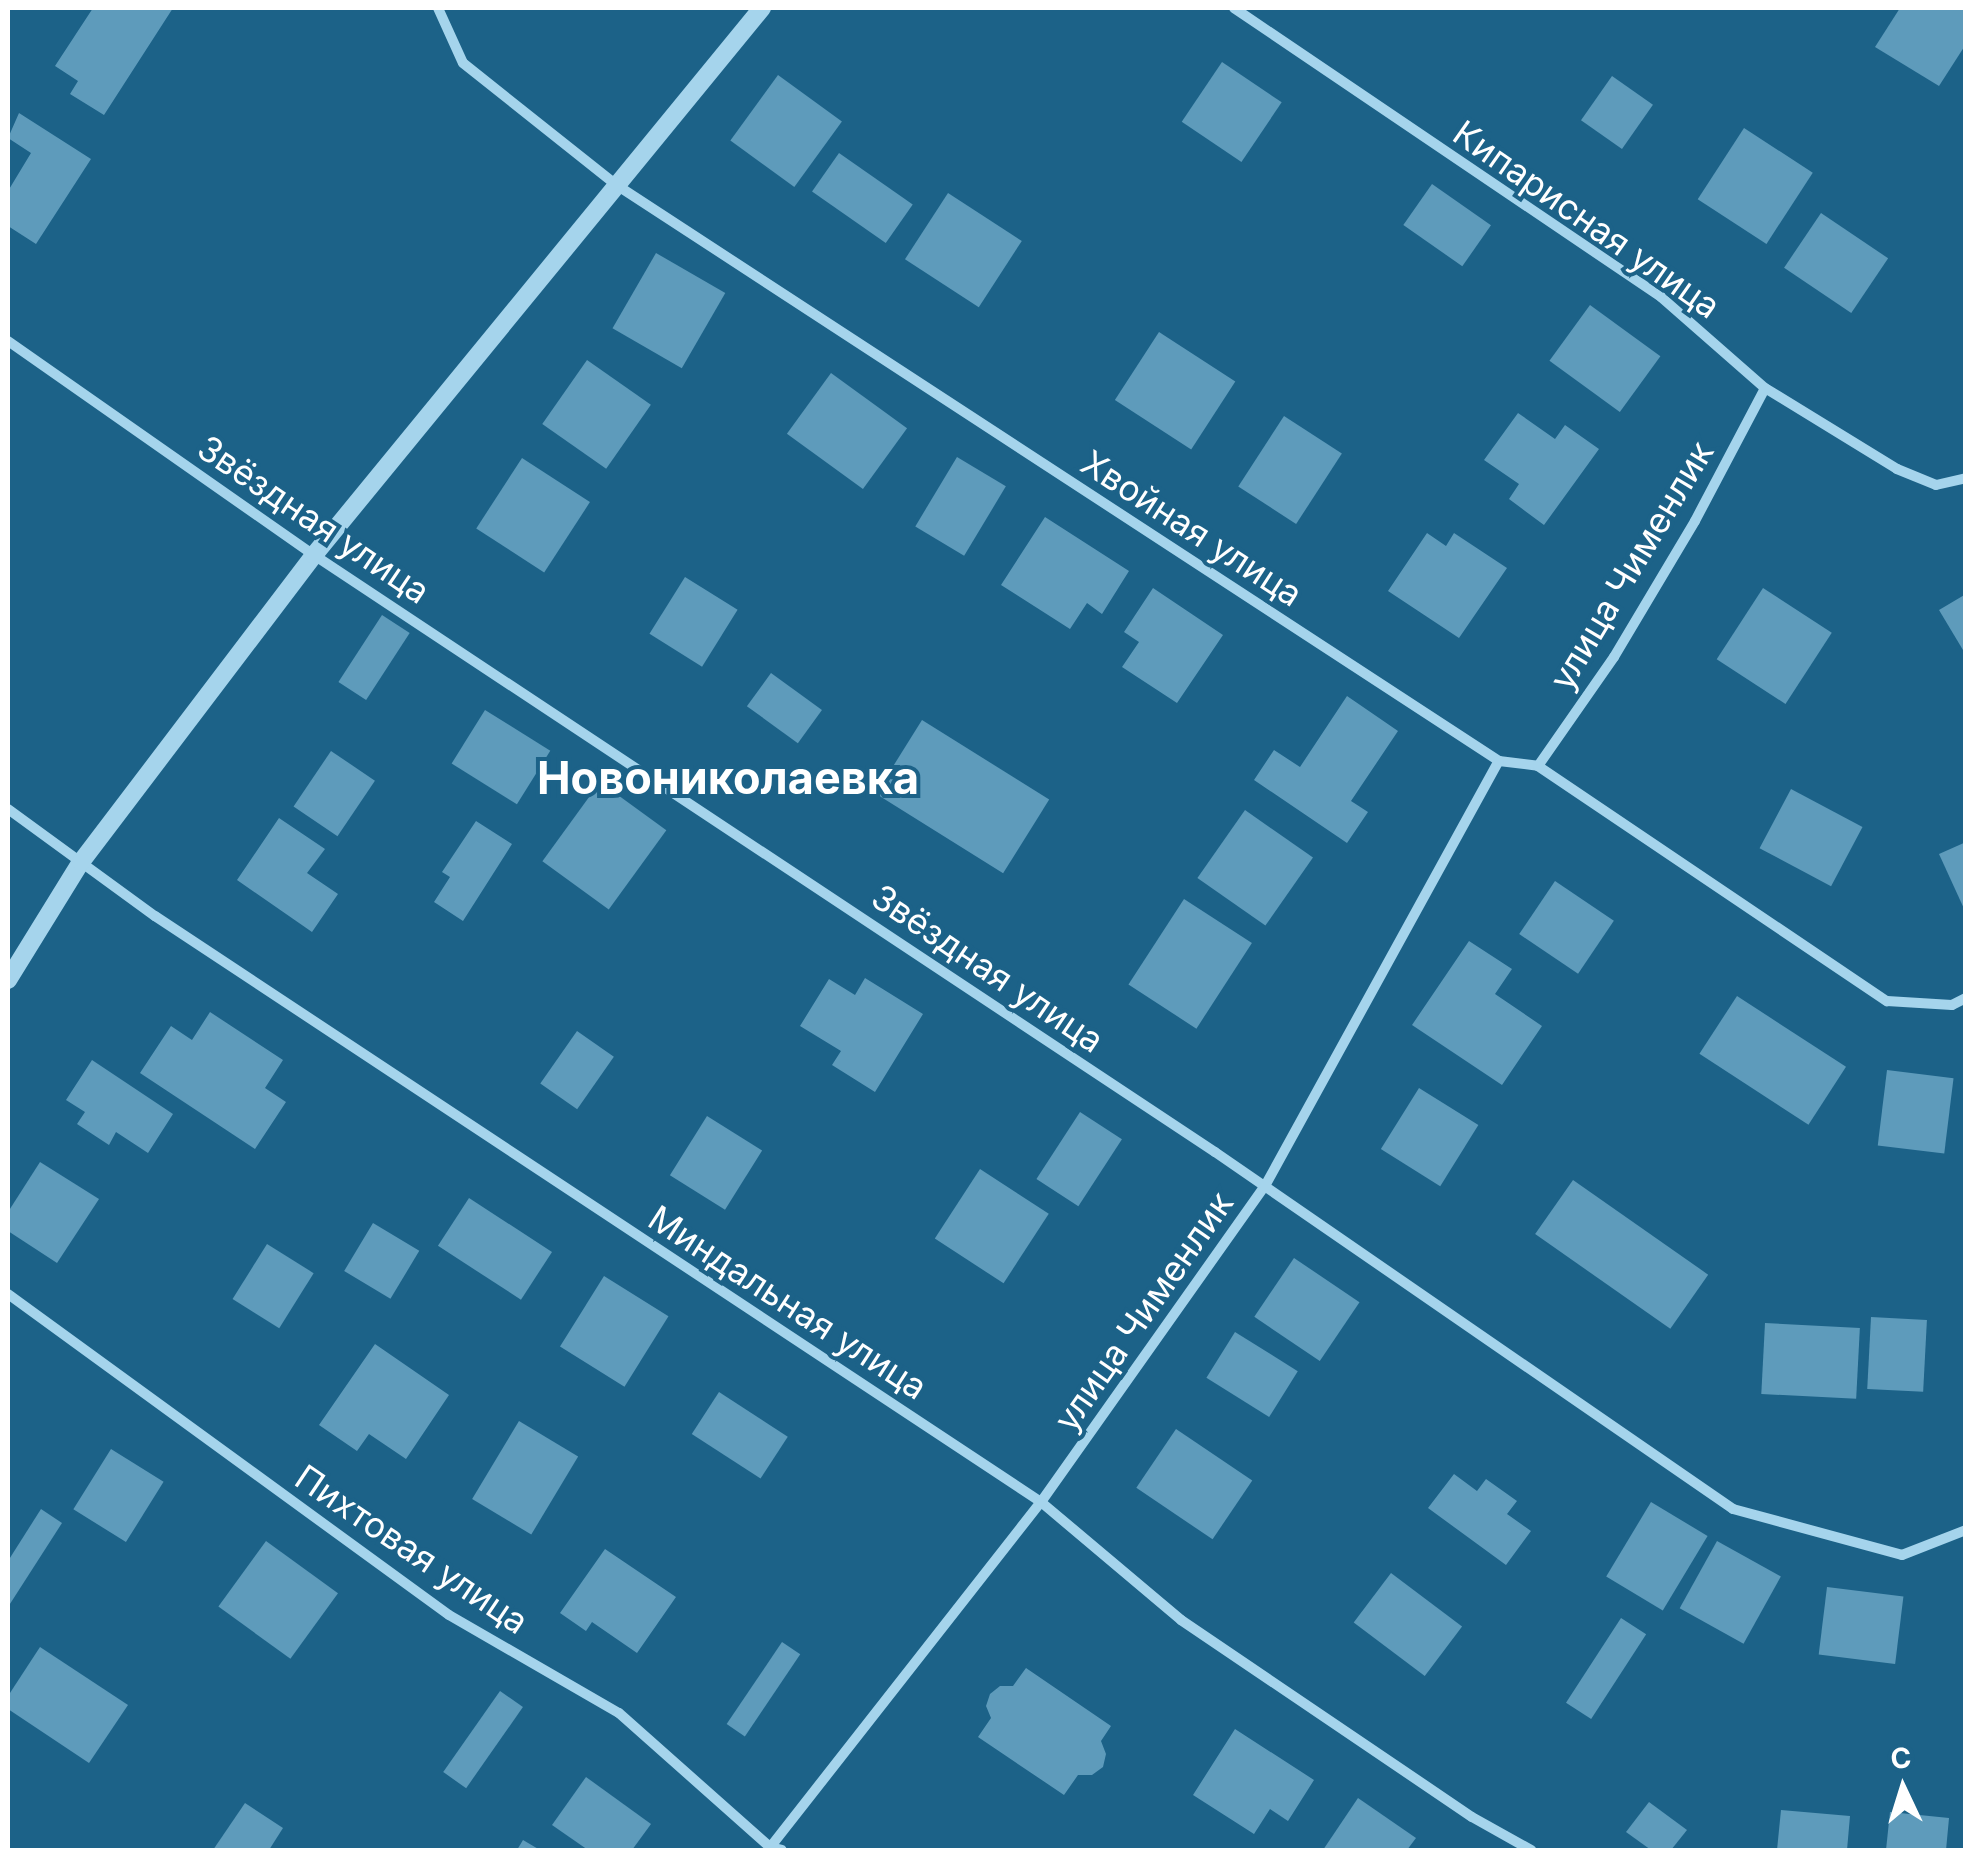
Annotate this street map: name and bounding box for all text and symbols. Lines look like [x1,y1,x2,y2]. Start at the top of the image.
street label: Кипарисная улица [1446,111,1728,327]
street label: Звёздная улица [190,426,438,612]
street label: улица Чименлик [1540,433,1722,697]
street label: Хвойная улица [1074,441,1310,615]
district label: Новониколаевка [537,751,919,805]
street label: Звёздная улица [864,875,1112,1061]
street label: улица Чименлик [1045,1183,1241,1439]
street label: Миндальная улица [641,1196,935,1408]
street label: Пихтовая улица [288,1456,536,1642]
north arrow [1853,1738,1953,1838]
text: С [1889,1740,1912,1776]

